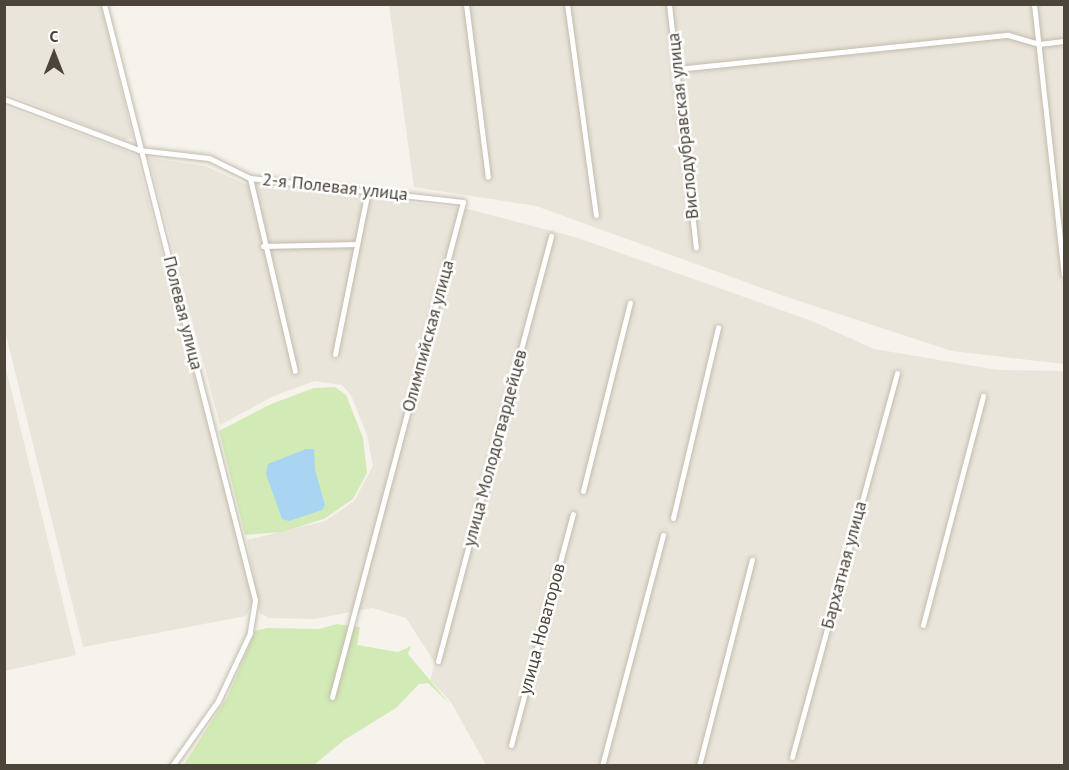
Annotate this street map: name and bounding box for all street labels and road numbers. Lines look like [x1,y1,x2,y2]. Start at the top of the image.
street label: Вислодубравская улица [662,32,704,220]
street label: 2-я Полевая улица [261,169,409,205]
street label: Полевая улица [158,254,208,372]
street label: Олимпийская улица [397,258,459,414]
street label: улица Молодогвардейцев [458,347,532,549]
street label: Бархатная улица [817,499,871,631]
street label: улица Новаторов [514,561,570,697]

